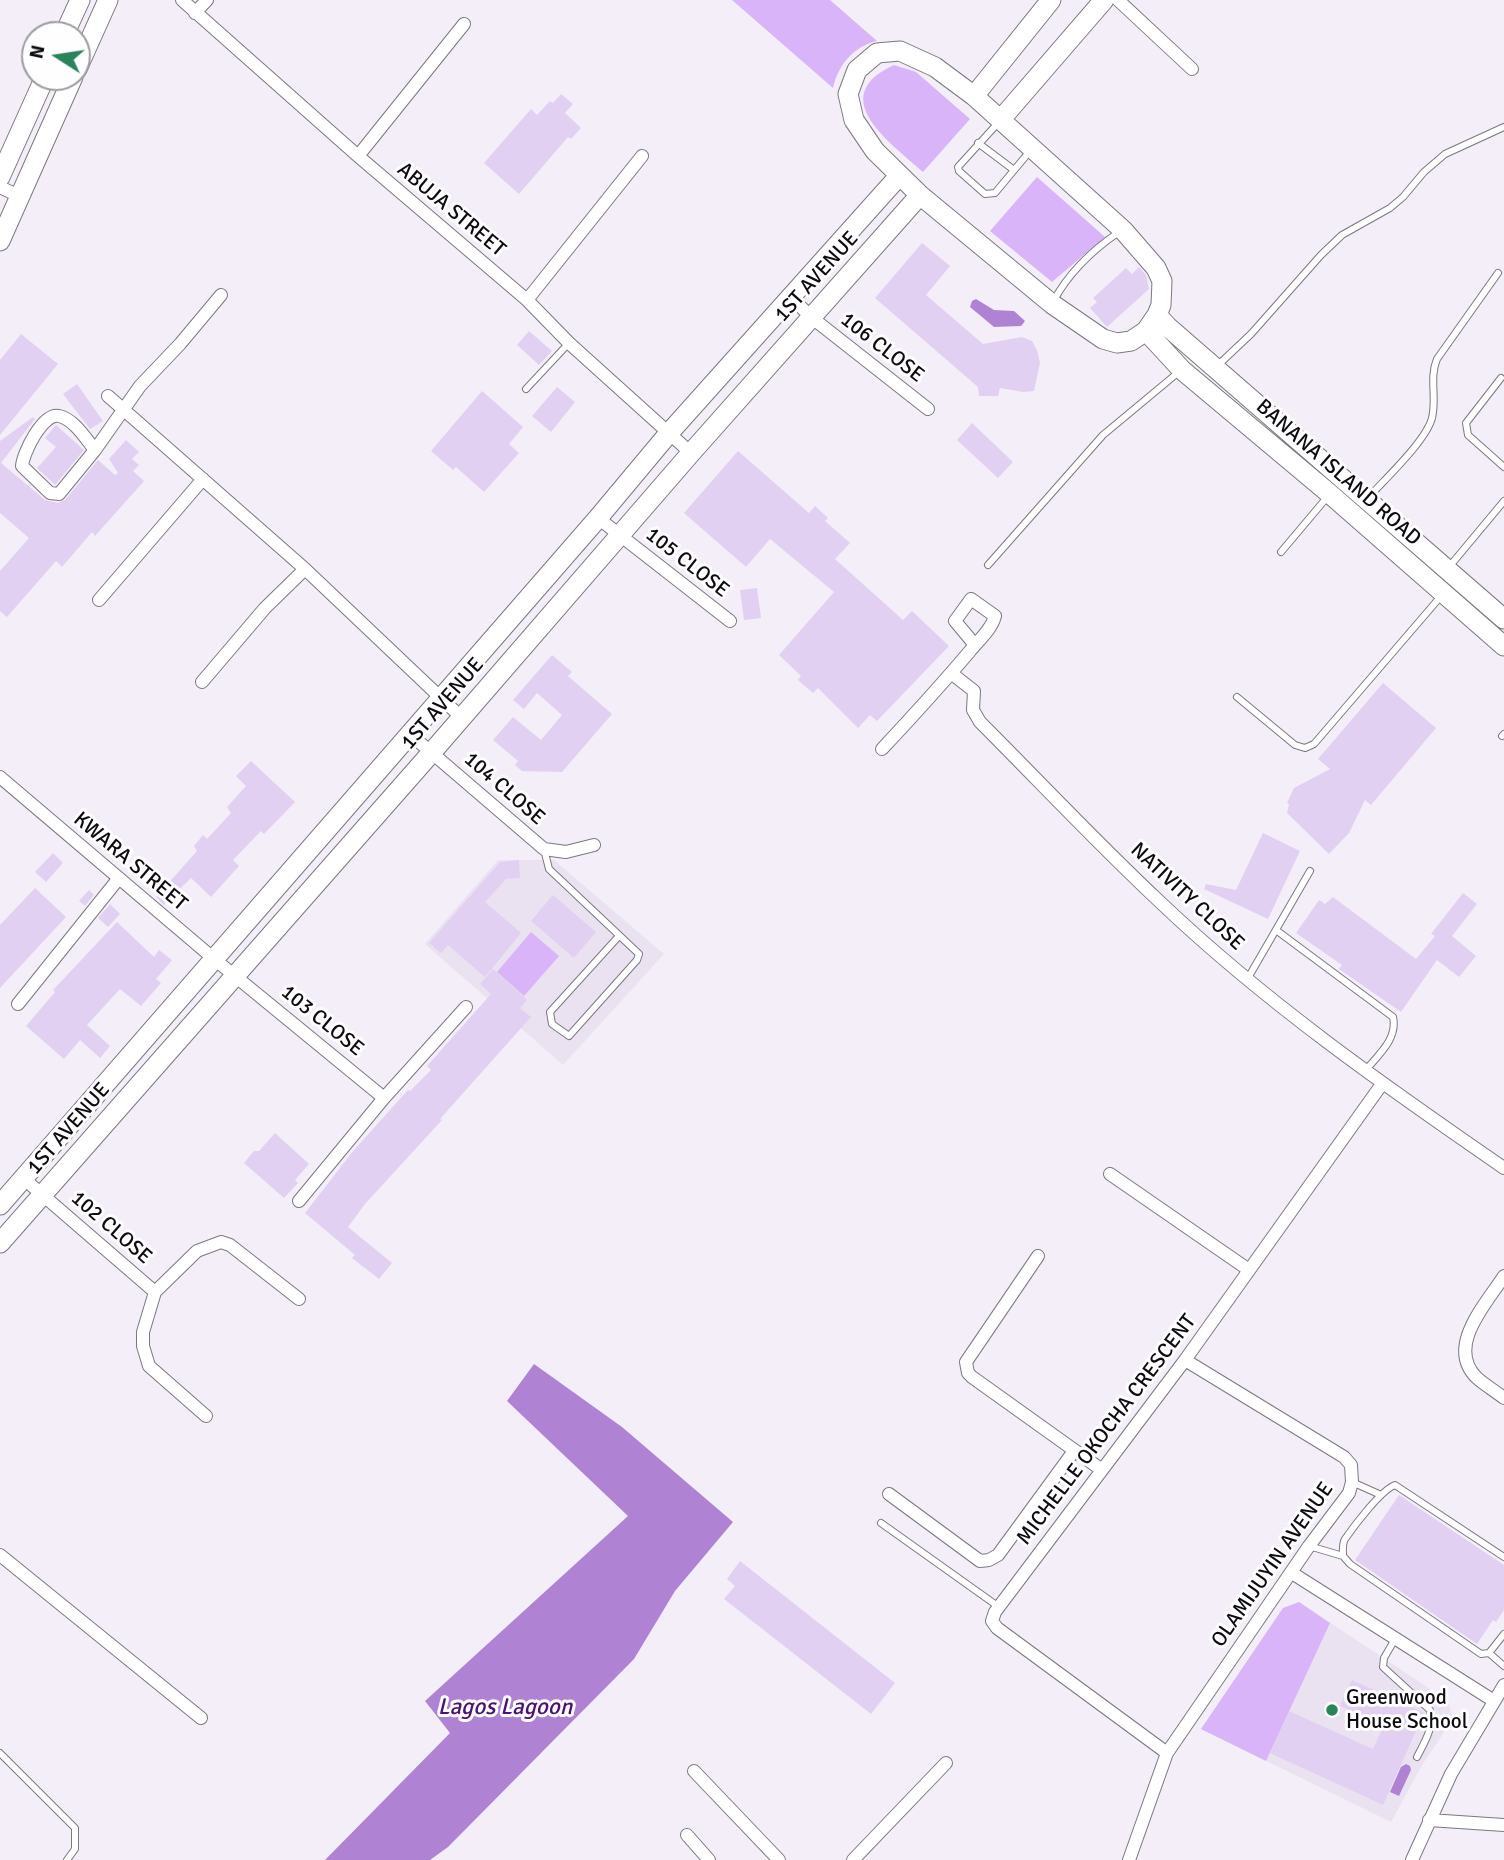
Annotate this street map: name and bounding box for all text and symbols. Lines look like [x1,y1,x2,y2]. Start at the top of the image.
north arrow [21,21,91,91]
text: N [24,43,51,61]
street label: ABUJA STREET [392,157,510,263]
street label: 1ST AVENUE [770,226,864,328]
street label: 106 CLOSE [835,308,929,388]
street label: BANANA ISLAND ROAD [1250,394,1426,552]
street label: 105 CLOSE [640,523,734,603]
street label: 1ST AVENUE [396,653,490,755]
street label: 104 CLOSE [458,747,550,831]
street label: KWARA STREET [68,807,192,917]
street label: NATIVITY CLOSE [1125,838,1249,956]
street label: 103 CLOSE [276,980,368,1062]
street label: 1ST AVENUE [22,1078,116,1180]
street label: 102 CLOSE [65,1186,157,1270]
street label: MICHELLE OKOCHA CRESCENT [1012,1310,1202,1550]
street label: OLAMIJUYIN AVENUE [1207,1478,1339,1652]
place label: Greenwood House School [1346,1685,1468,1735]
water label: Lagos Lagoon [438,1694,572,1722]
marker: Greenwood House School [1324,1702,1340,1718]

